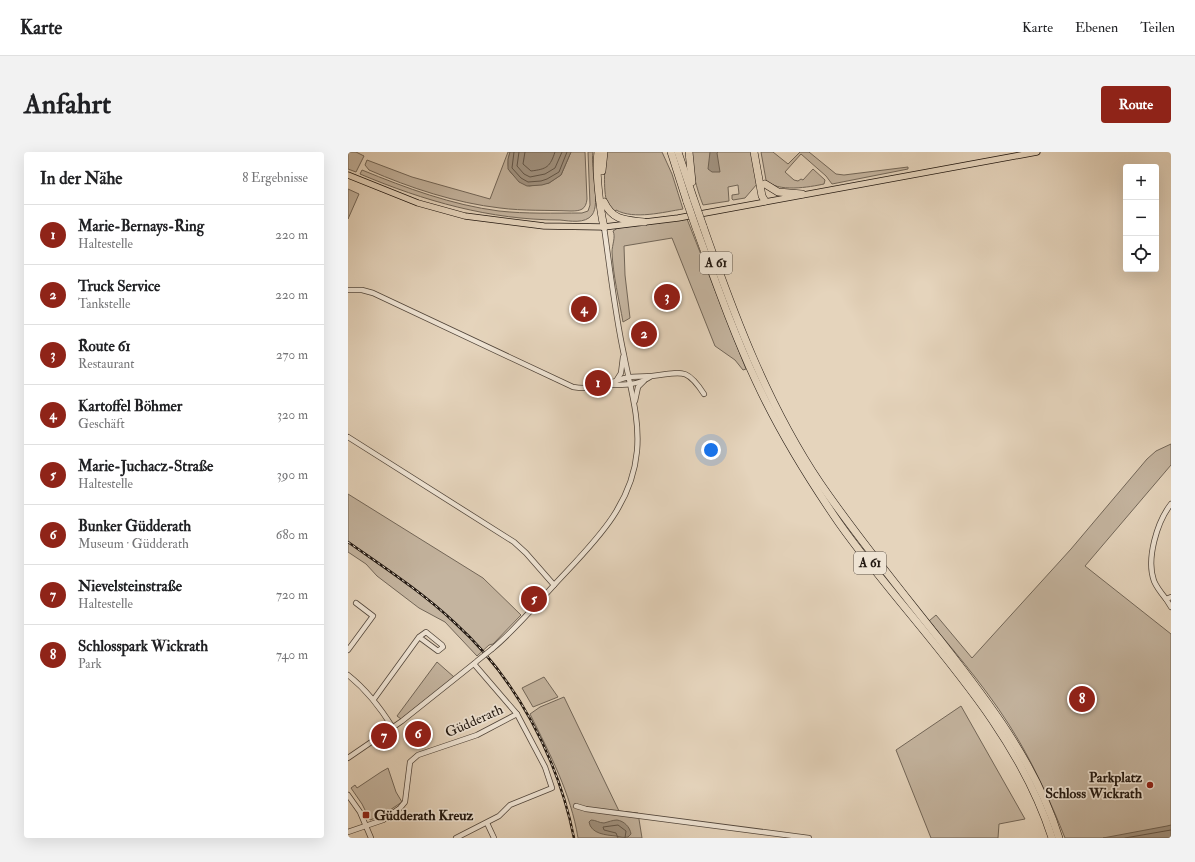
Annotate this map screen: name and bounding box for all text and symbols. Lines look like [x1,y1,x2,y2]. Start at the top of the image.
text: Karte [20,16,62,40]
text: Karte [1022,19,1053,36]
text: Ebenen [1075,19,1118,36]
text: Teilen [1140,19,1175,36]
button: Route [1101,86,1171,123]
text: Anfahrt [24,87,111,122]
map controls [1123,164,1159,272]
button: + [1123,164,1159,200]
text: In der Nähe [40,168,122,189]
text: 8 Ergebnisse [242,170,308,186]
button: − [1123,200,1159,236]
text: Marie-Bernays-Ring [78,217,204,236]
text: 1 [51,227,55,243]
text: 220 m [275,227,308,243]
text: Haltestelle [78,236,133,252]
button: locate [1123,236,1159,272]
road number: A 61 [700,252,732,274]
text: Truck Service [78,277,160,296]
pin: 3 [654,282,680,312]
text: 2 [50,287,56,303]
text: 220 m [275,287,308,303]
pin: 4 [571,294,597,324]
text: Tankstelle [78,296,131,312]
pin: 2 [631,319,657,349]
text: Route 61 [78,337,131,356]
text: 3 [51,347,56,363]
text: 270 m [276,347,308,363]
text: Restaurant [78,356,134,372]
pin: 1 [585,368,611,398]
text: Kartoffel Böhmer [78,397,182,416]
text: 4 [49,407,57,423]
text: 320 m [277,407,308,423]
text: Geschäft [78,416,125,432]
your location [701,440,721,460]
text: Marie-Juchacz-Straße [78,457,213,476]
text: 5 [50,467,56,483]
text: 390 m [277,467,308,483]
text: Haltestelle [78,476,133,492]
text: Bunker Güdderath [78,517,191,536]
text: 6 [50,527,56,543]
text: 680 m [276,527,308,543]
text: Museum · Güdderath [78,536,189,552]
road number: A 61 [854,552,886,574]
text: Nievelsteinstraße [78,577,182,596]
pin: 5 [521,584,547,614]
text: 7 [50,587,56,603]
text: 720 m [276,587,308,603]
text: Haltestelle [78,596,133,612]
text: Schlosspark Wickrath [78,637,208,656]
text: 8 [50,647,56,663]
text: 740 m [276,647,308,663]
text: Park [78,656,102,672]
pin: 8 [1069,684,1095,714]
street label: Güdderath [442,700,506,741]
pin: 6 [405,719,431,749]
pin: 7 [371,721,397,751]
place label: Parkplatz Schloss Wickrath [1045,769,1143,802]
marker: Parkplatz Schloss Wickrath [1145,780,1155,790]
place label: Güdderath Kreuz [374,807,473,824]
marker: Güdderath Kreuz [361,810,371,820]

